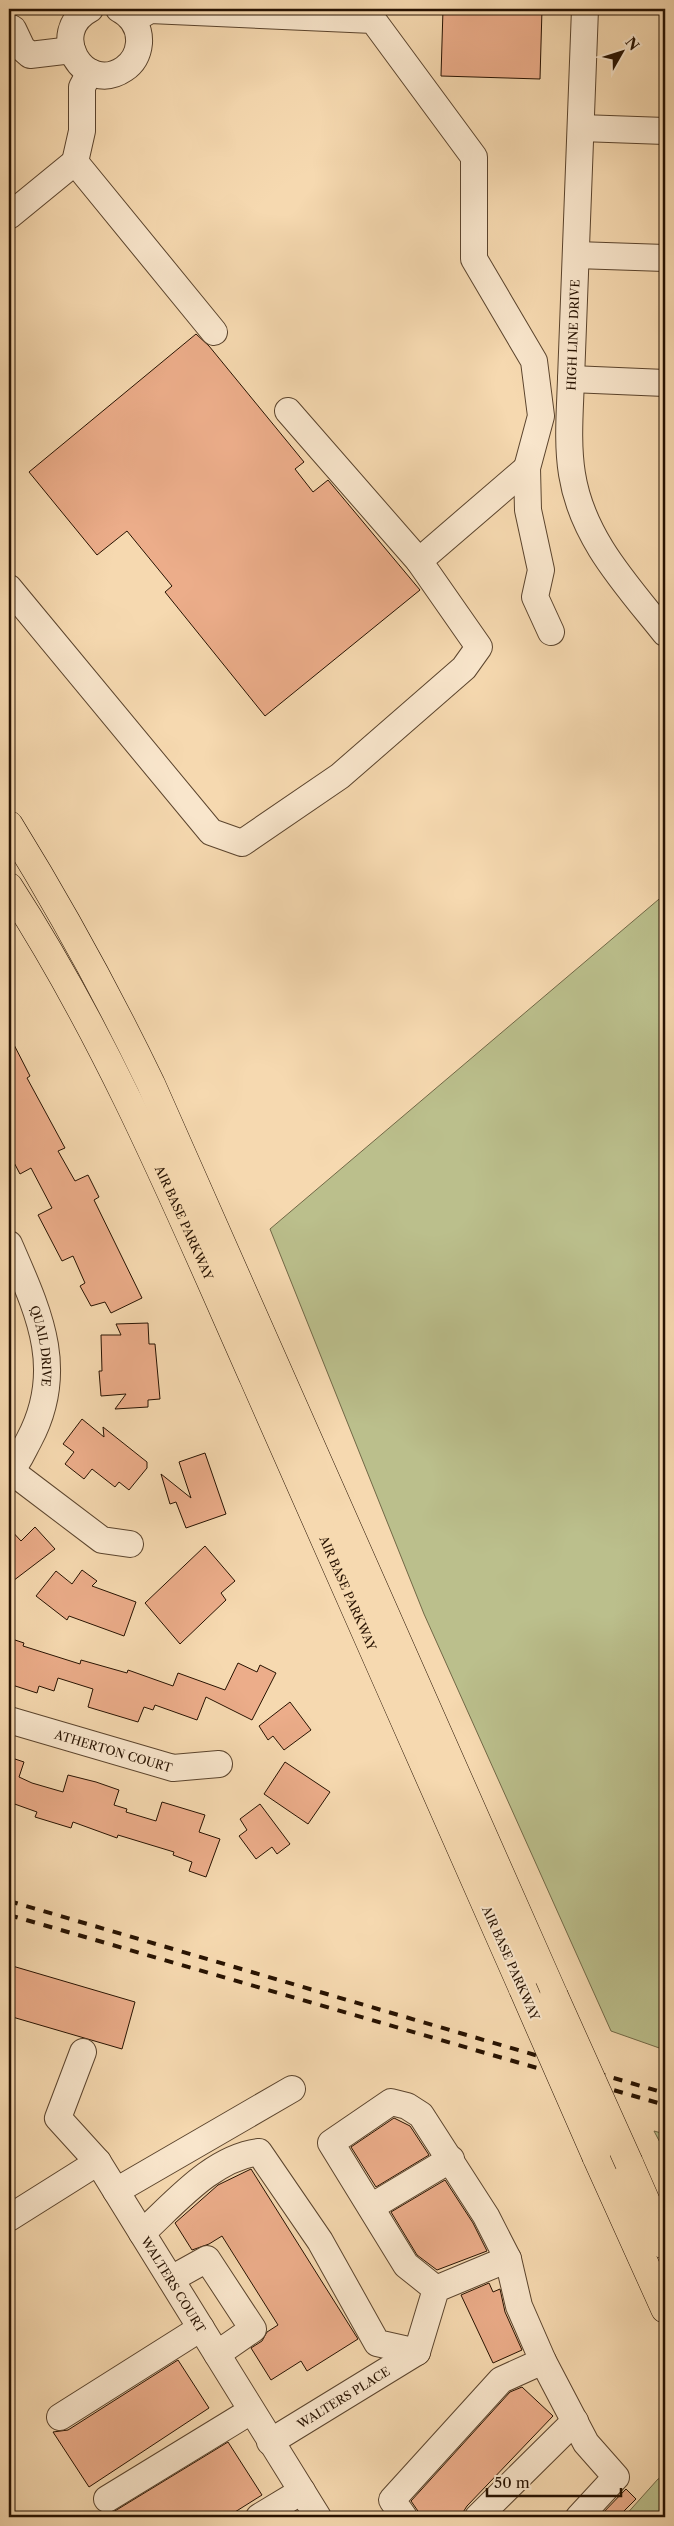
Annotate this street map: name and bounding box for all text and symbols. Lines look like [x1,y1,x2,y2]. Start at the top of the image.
north arrow [596,28,646,78]
text: N [621,33,643,54]
street label: HIGH LINE DRIVE [564,279,582,391]
street label: AIR BASE PARKWAY [152,1162,217,1282]
street label: QUAIL DRIVE [27,1303,55,1387]
street label: AIR BASE PARKWAY [316,1532,380,1653]
street label: ATHERTON COURT [52,1726,174,1775]
street label: AIR BASE PARKWAY [479,1903,543,2023]
street label: WALTERS COURT [138,2233,209,2335]
street label: WALTERS PLACE [293,2363,393,2432]
scale bar [487,2466,620,2498]
text: 50 m [494,2473,530,2492]

